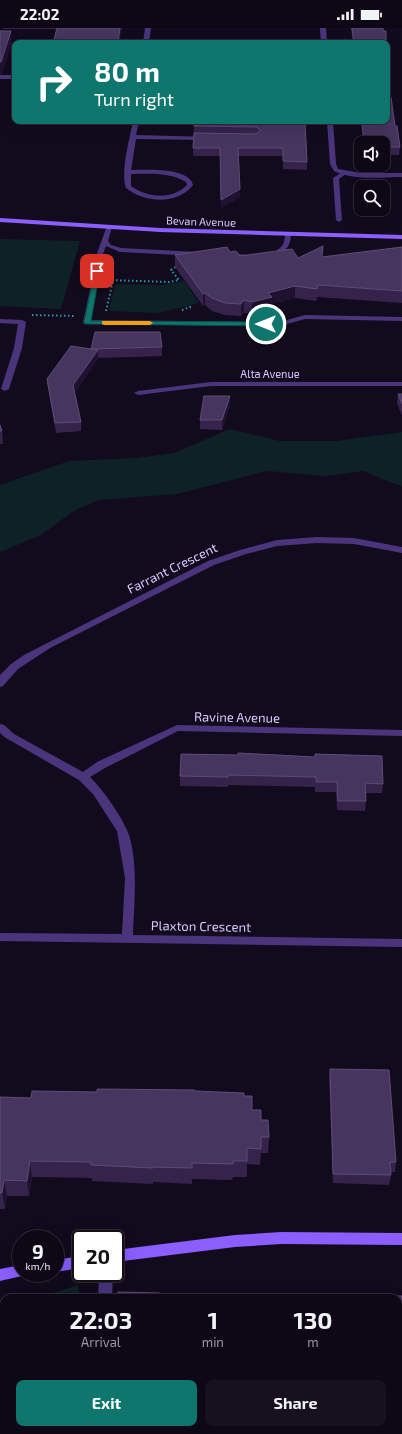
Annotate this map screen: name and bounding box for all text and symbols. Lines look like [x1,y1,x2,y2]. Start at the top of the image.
text: 22:02 [20,5,59,23]
text: 80 m [94,54,160,88]
icon: right [28,56,80,108]
text: Turn right [94,88,174,110]
map controls [354,136,390,216]
button: sound [354,136,390,172]
button: search [354,180,390,216]
street label: Bevan Avenue [166,213,236,229]
pin [80,254,114,288]
icon: arrive [86,260,108,282]
position arrow [245,303,287,345]
street label: Alta Avenue [240,367,300,380]
street label: Farrant Crescent [124,539,220,597]
street label: Ravine Avenue [194,708,280,726]
street label: Plaxton Crescent [151,917,251,935]
speed limit sign: 20 [72,1230,124,1282]
text: 9 [32,1239,44,1263]
text: km/h [26,1260,50,1272]
text: 22:03 [69,1305,132,1334]
text: 1 [208,1305,218,1334]
text: 130 [293,1305,333,1334]
text: Arrival [81,1334,121,1350]
text: min [202,1334,224,1350]
text: m [307,1334,319,1350]
button: Exit [16,1380,197,1426]
button: Share [205,1380,386,1426]

